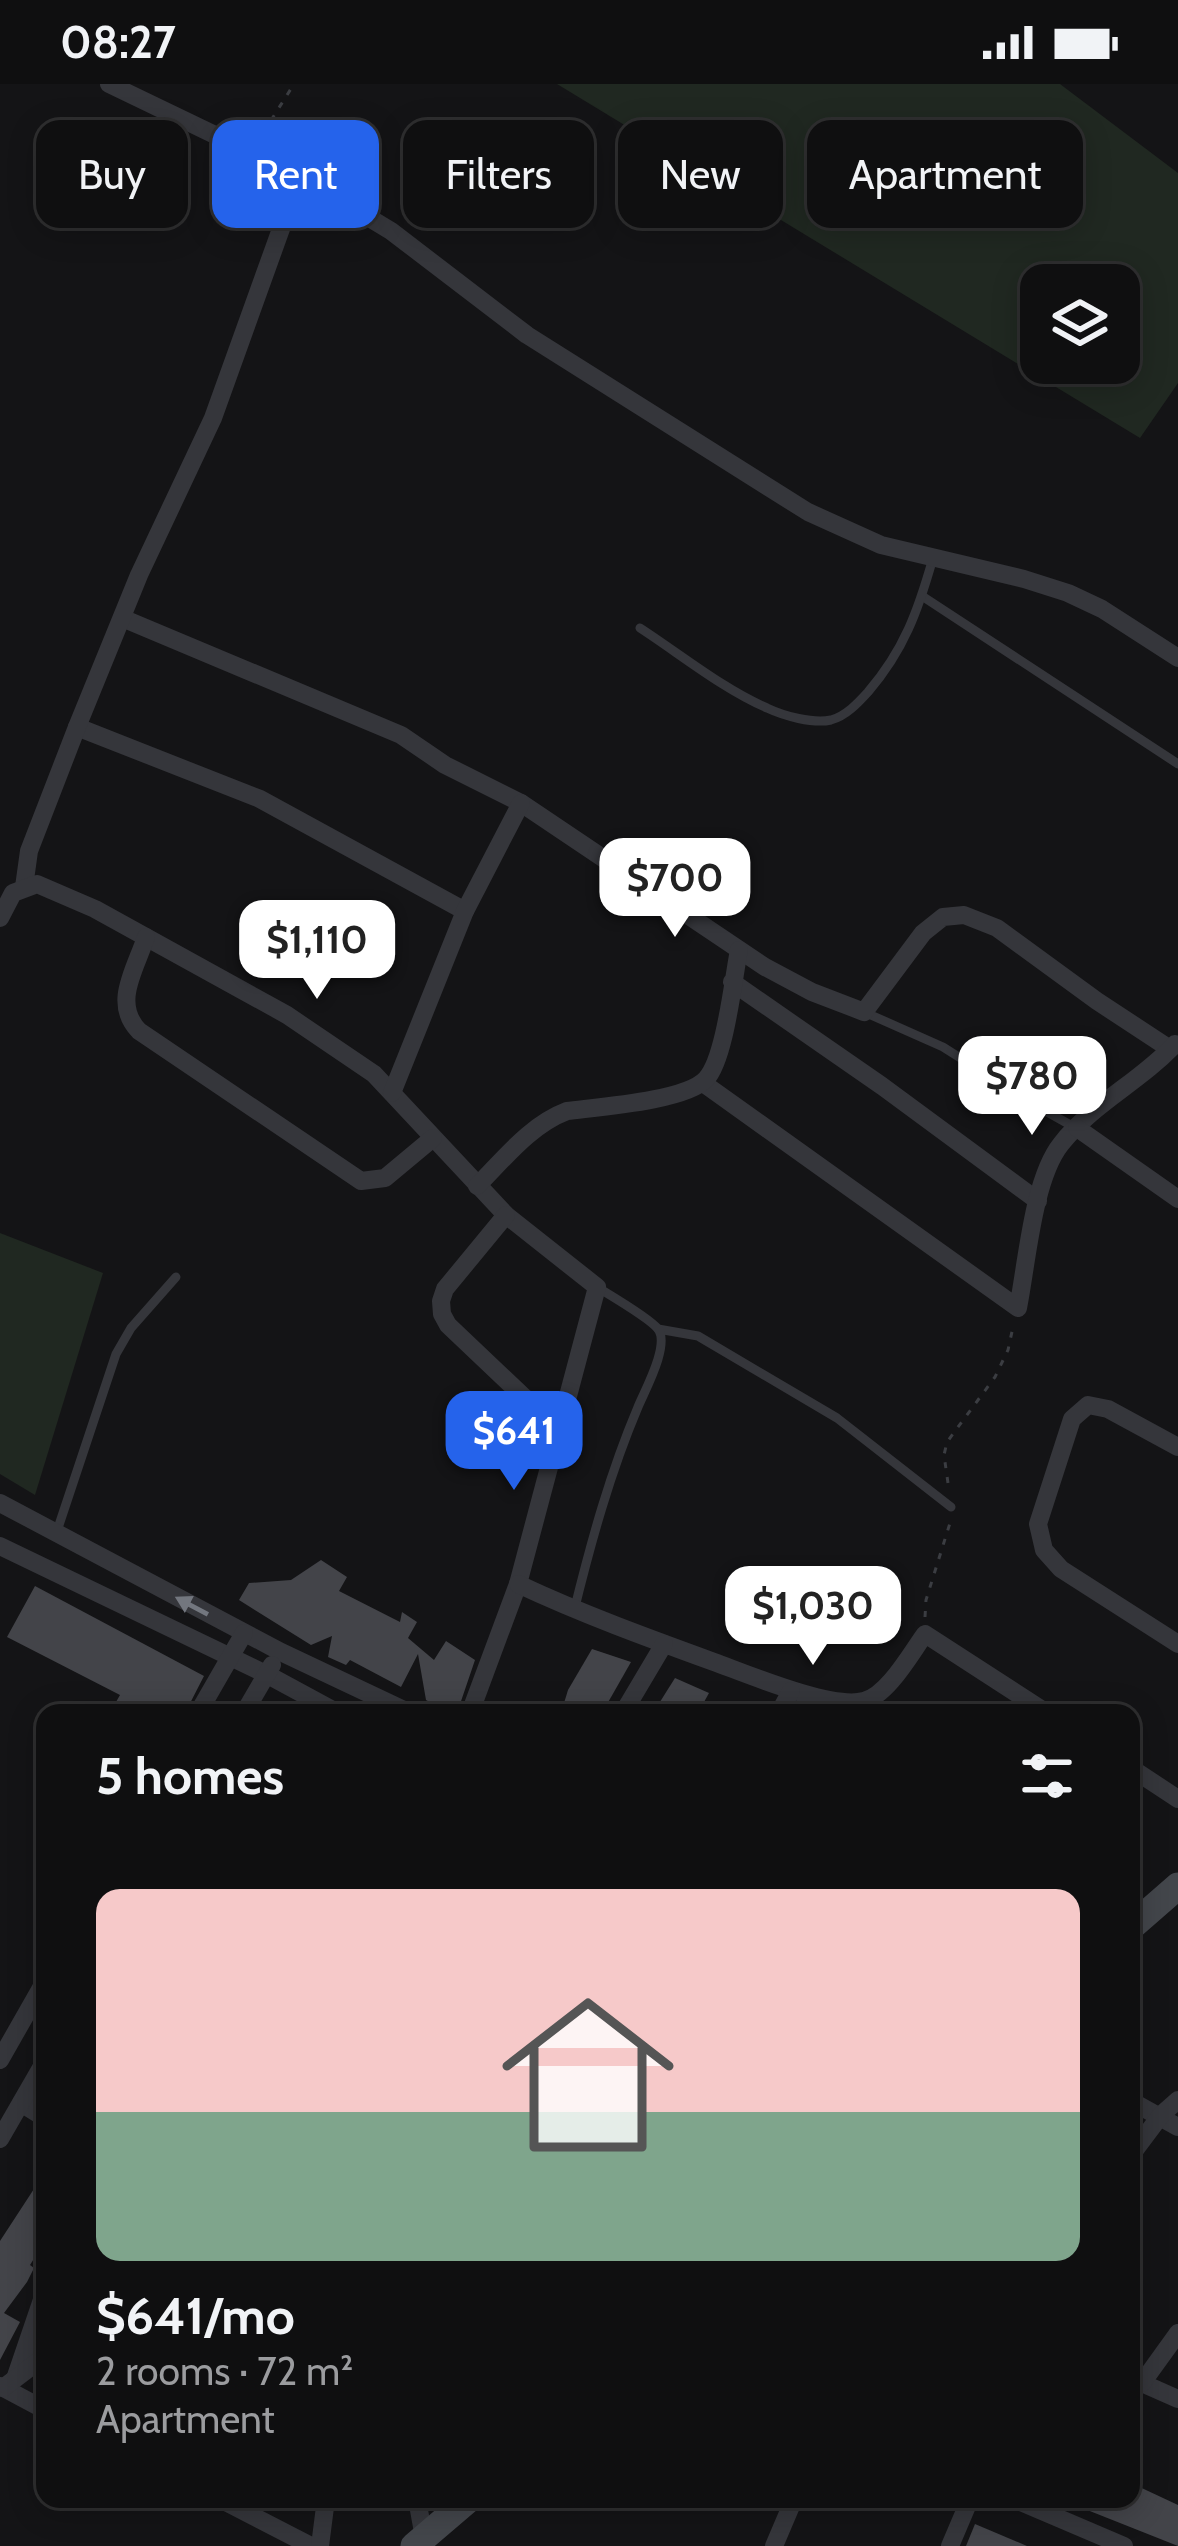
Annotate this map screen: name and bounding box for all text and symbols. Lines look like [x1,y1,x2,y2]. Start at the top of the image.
text: 08:27 [60,15,176,69]
chip: Buy [36,120,188,228]
chip: Rent [212,120,379,228]
chip: Filters [403,120,594,228]
chip: New [618,120,783,228]
chip: Apartment [807,120,1083,228]
map controls [1020,264,1140,384]
button: layers [1020,264,1140,384]
pin: $700 [604,838,746,940]
text: $700 [626,853,724,901]
pin: $1,110 [219,900,415,1002]
text: $1,110 [266,915,368,963]
pin: $780 [961,1036,1103,1138]
text: $780 [985,1051,1079,1099]
pin: $641 [443,1391,585,1493]
text: $641 [473,1406,555,1454]
pin: $1,030 [715,1566,911,1668]
text: $1,030 [752,1581,874,1629]
one-way arrow [175,1596,210,1617]
icon: filters [1014,1743,1080,1809]
text: 5 homes [96,1745,284,1807]
icon: home [480,1967,696,2183]
text: $641/mo [96,2285,295,2347]
text: 2 rooms · 72 m² [96,2347,353,2395]
text: Apartment [96,2395,275,2443]

